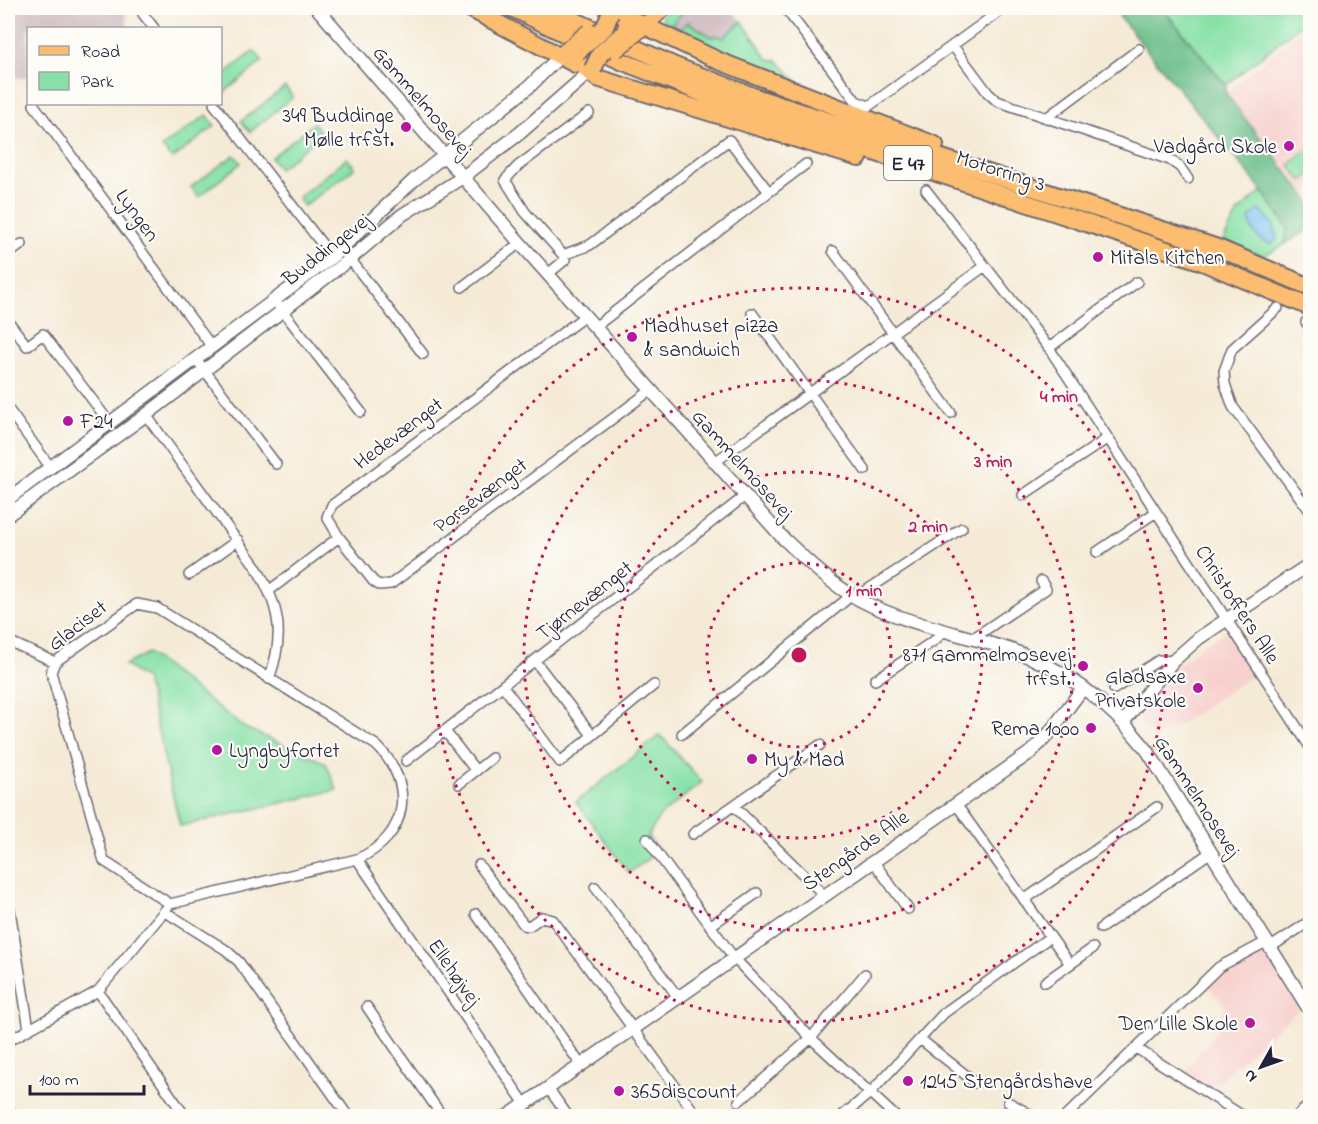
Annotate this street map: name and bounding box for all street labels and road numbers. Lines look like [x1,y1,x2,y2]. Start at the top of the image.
street label: Gammelmosevej [364,40,479,165]
street label: Motorring 3 [951,143,1049,202]
road number: E 47 [884,146,932,180]
street label: Lyngen [105,183,166,250]
street label: Buddingevej [276,206,380,297]
street label: Hedevænget [348,391,451,480]
street label: Gammelmosevej [684,403,800,528]
street label: Porsevænget [428,451,536,543]
street label: Christoffers Alle [1186,540,1286,671]
street label: Tjørnevænget [530,554,641,651]
street label: Glaciset [42,594,114,659]
street label: Gammelmosevej [1146,730,1247,865]
street label: Stengårds Alle [796,803,917,901]
street label: Ellehøjvej [419,933,488,1014]

